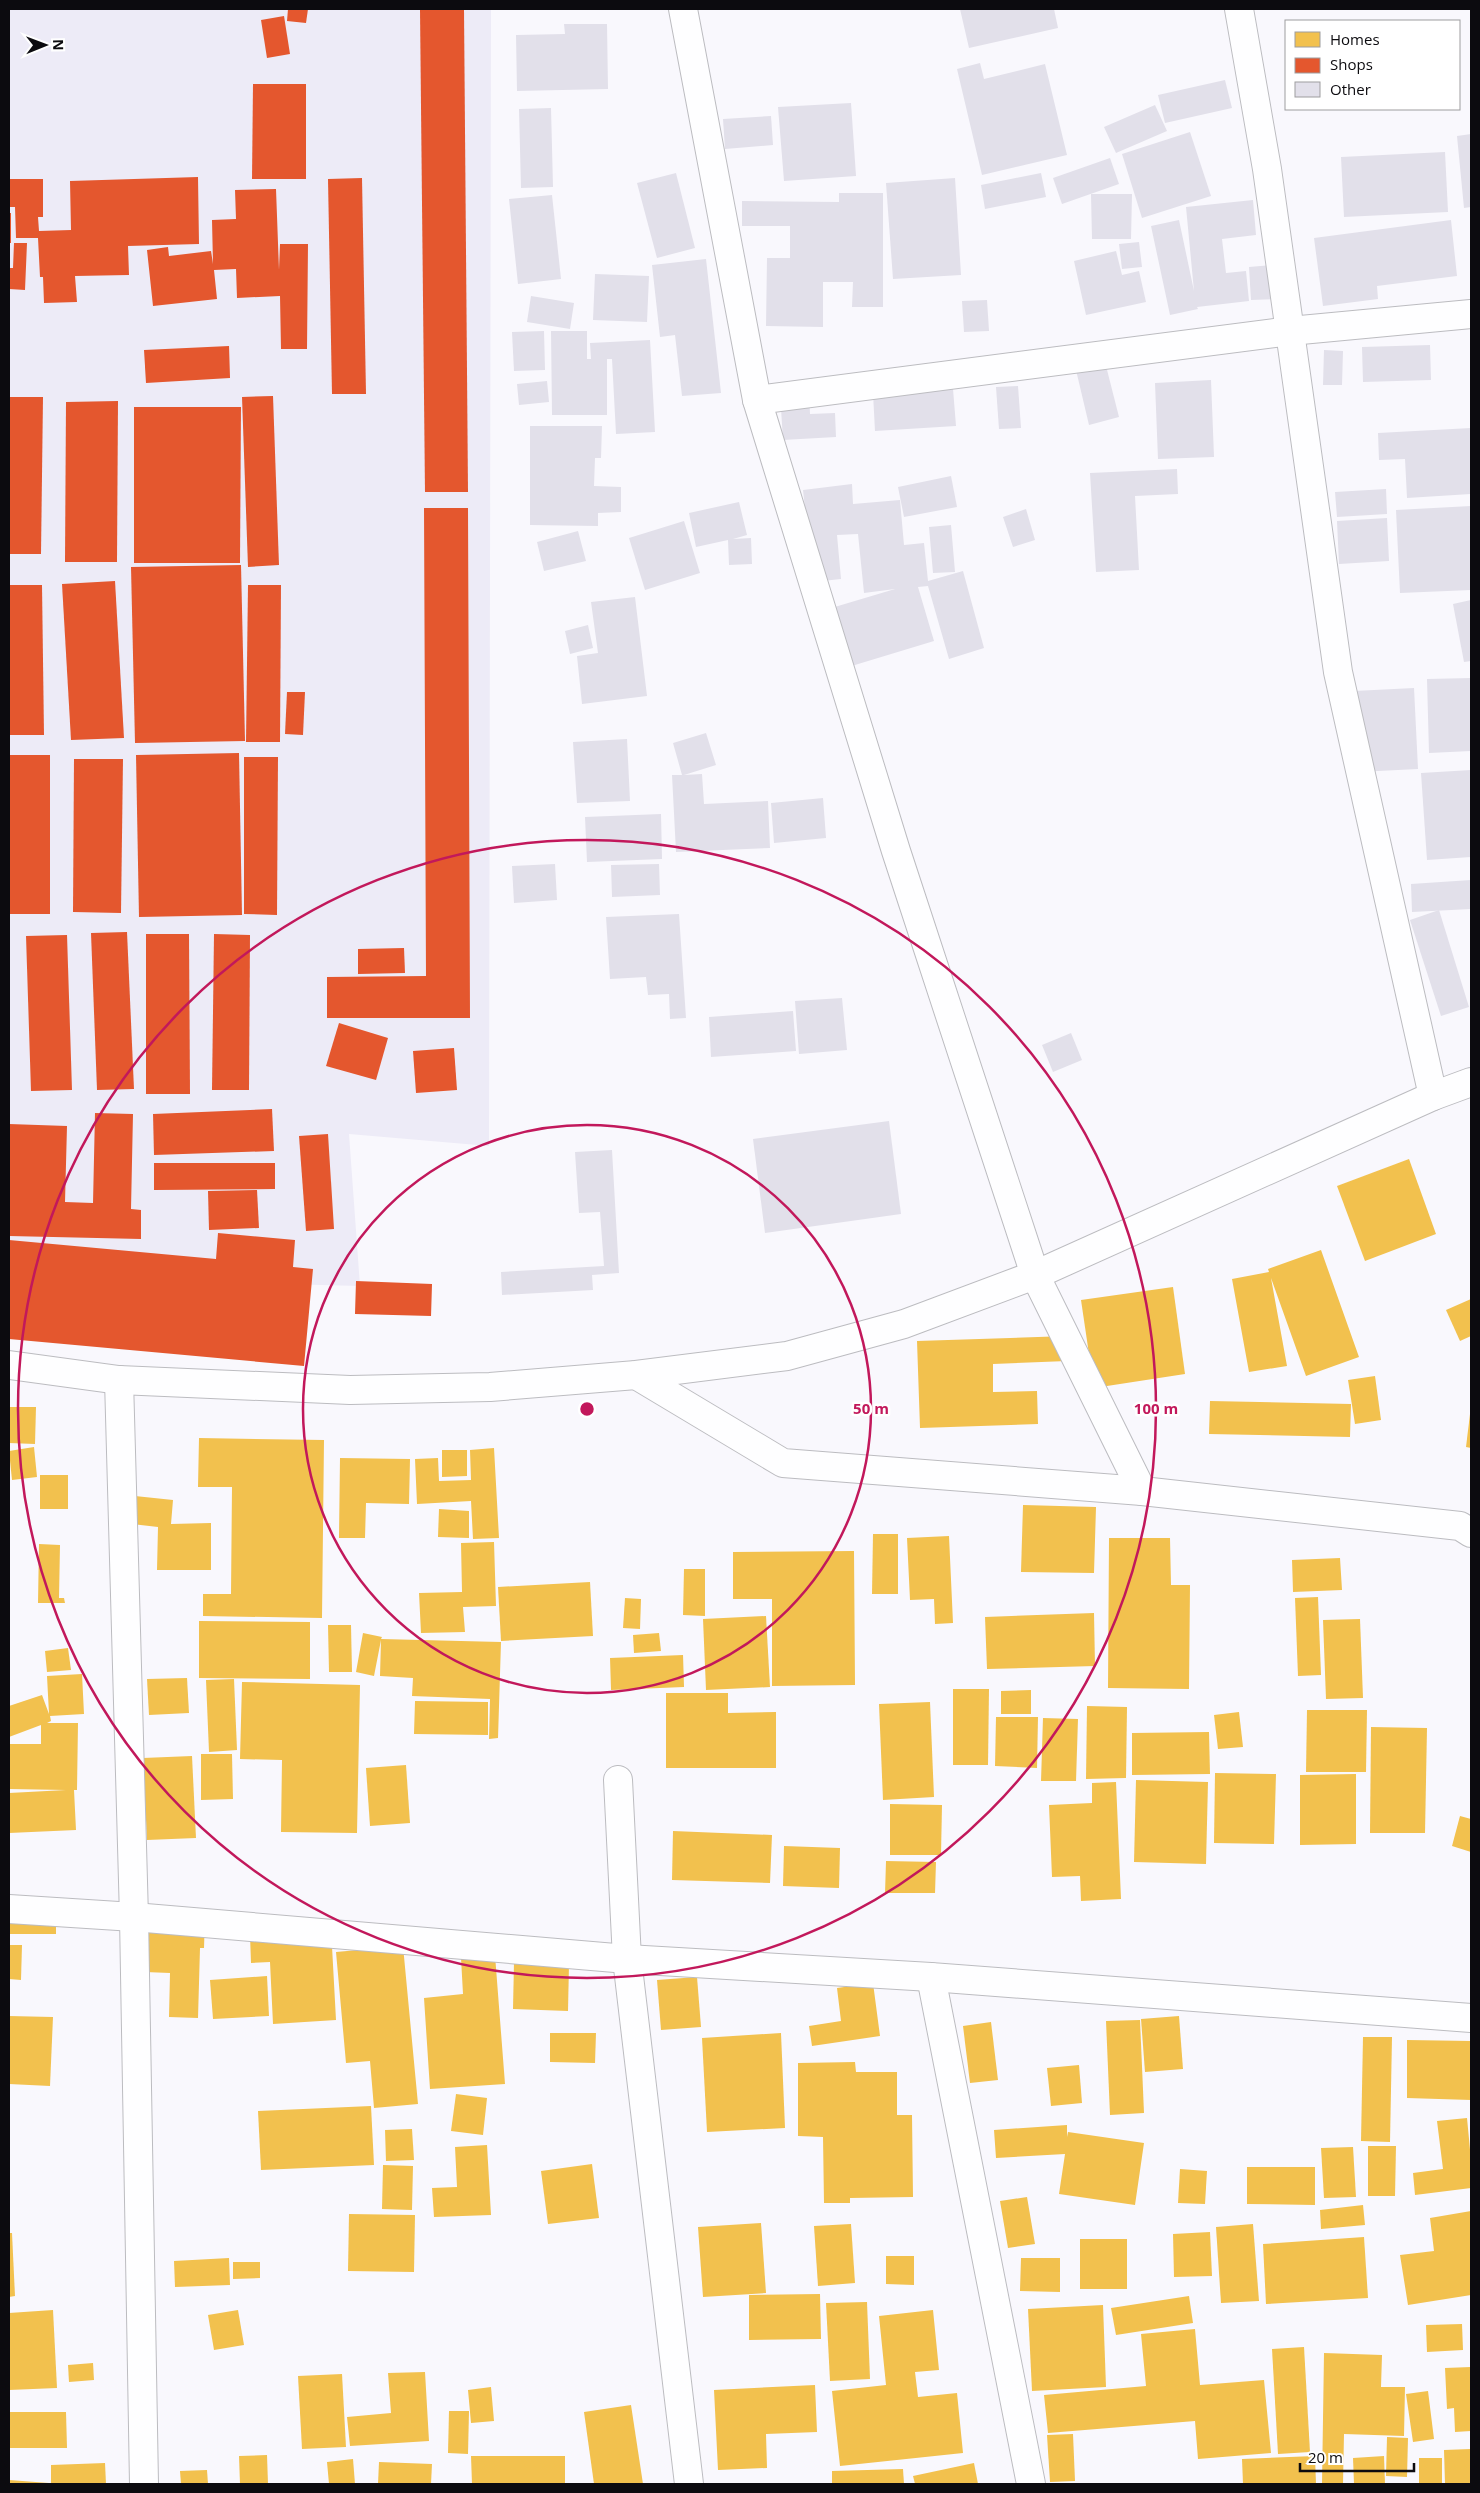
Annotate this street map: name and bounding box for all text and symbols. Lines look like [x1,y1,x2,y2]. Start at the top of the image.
north arrow [20,20,70,70]
legend [1285,20,1460,110]
text: Homes [1330,29,1380,49]
text: N [49,39,68,51]
text: Shops [1330,54,1373,74]
text: Other [1330,79,1371,99]
text: 50 m [853,1398,889,1418]
text: 100 m [1134,1398,1178,1418]
centre of rings [578,1400,596,1418]
scale bar [1300,2440,1414,2472]
text: 20 m [1308,2447,1343,2467]

